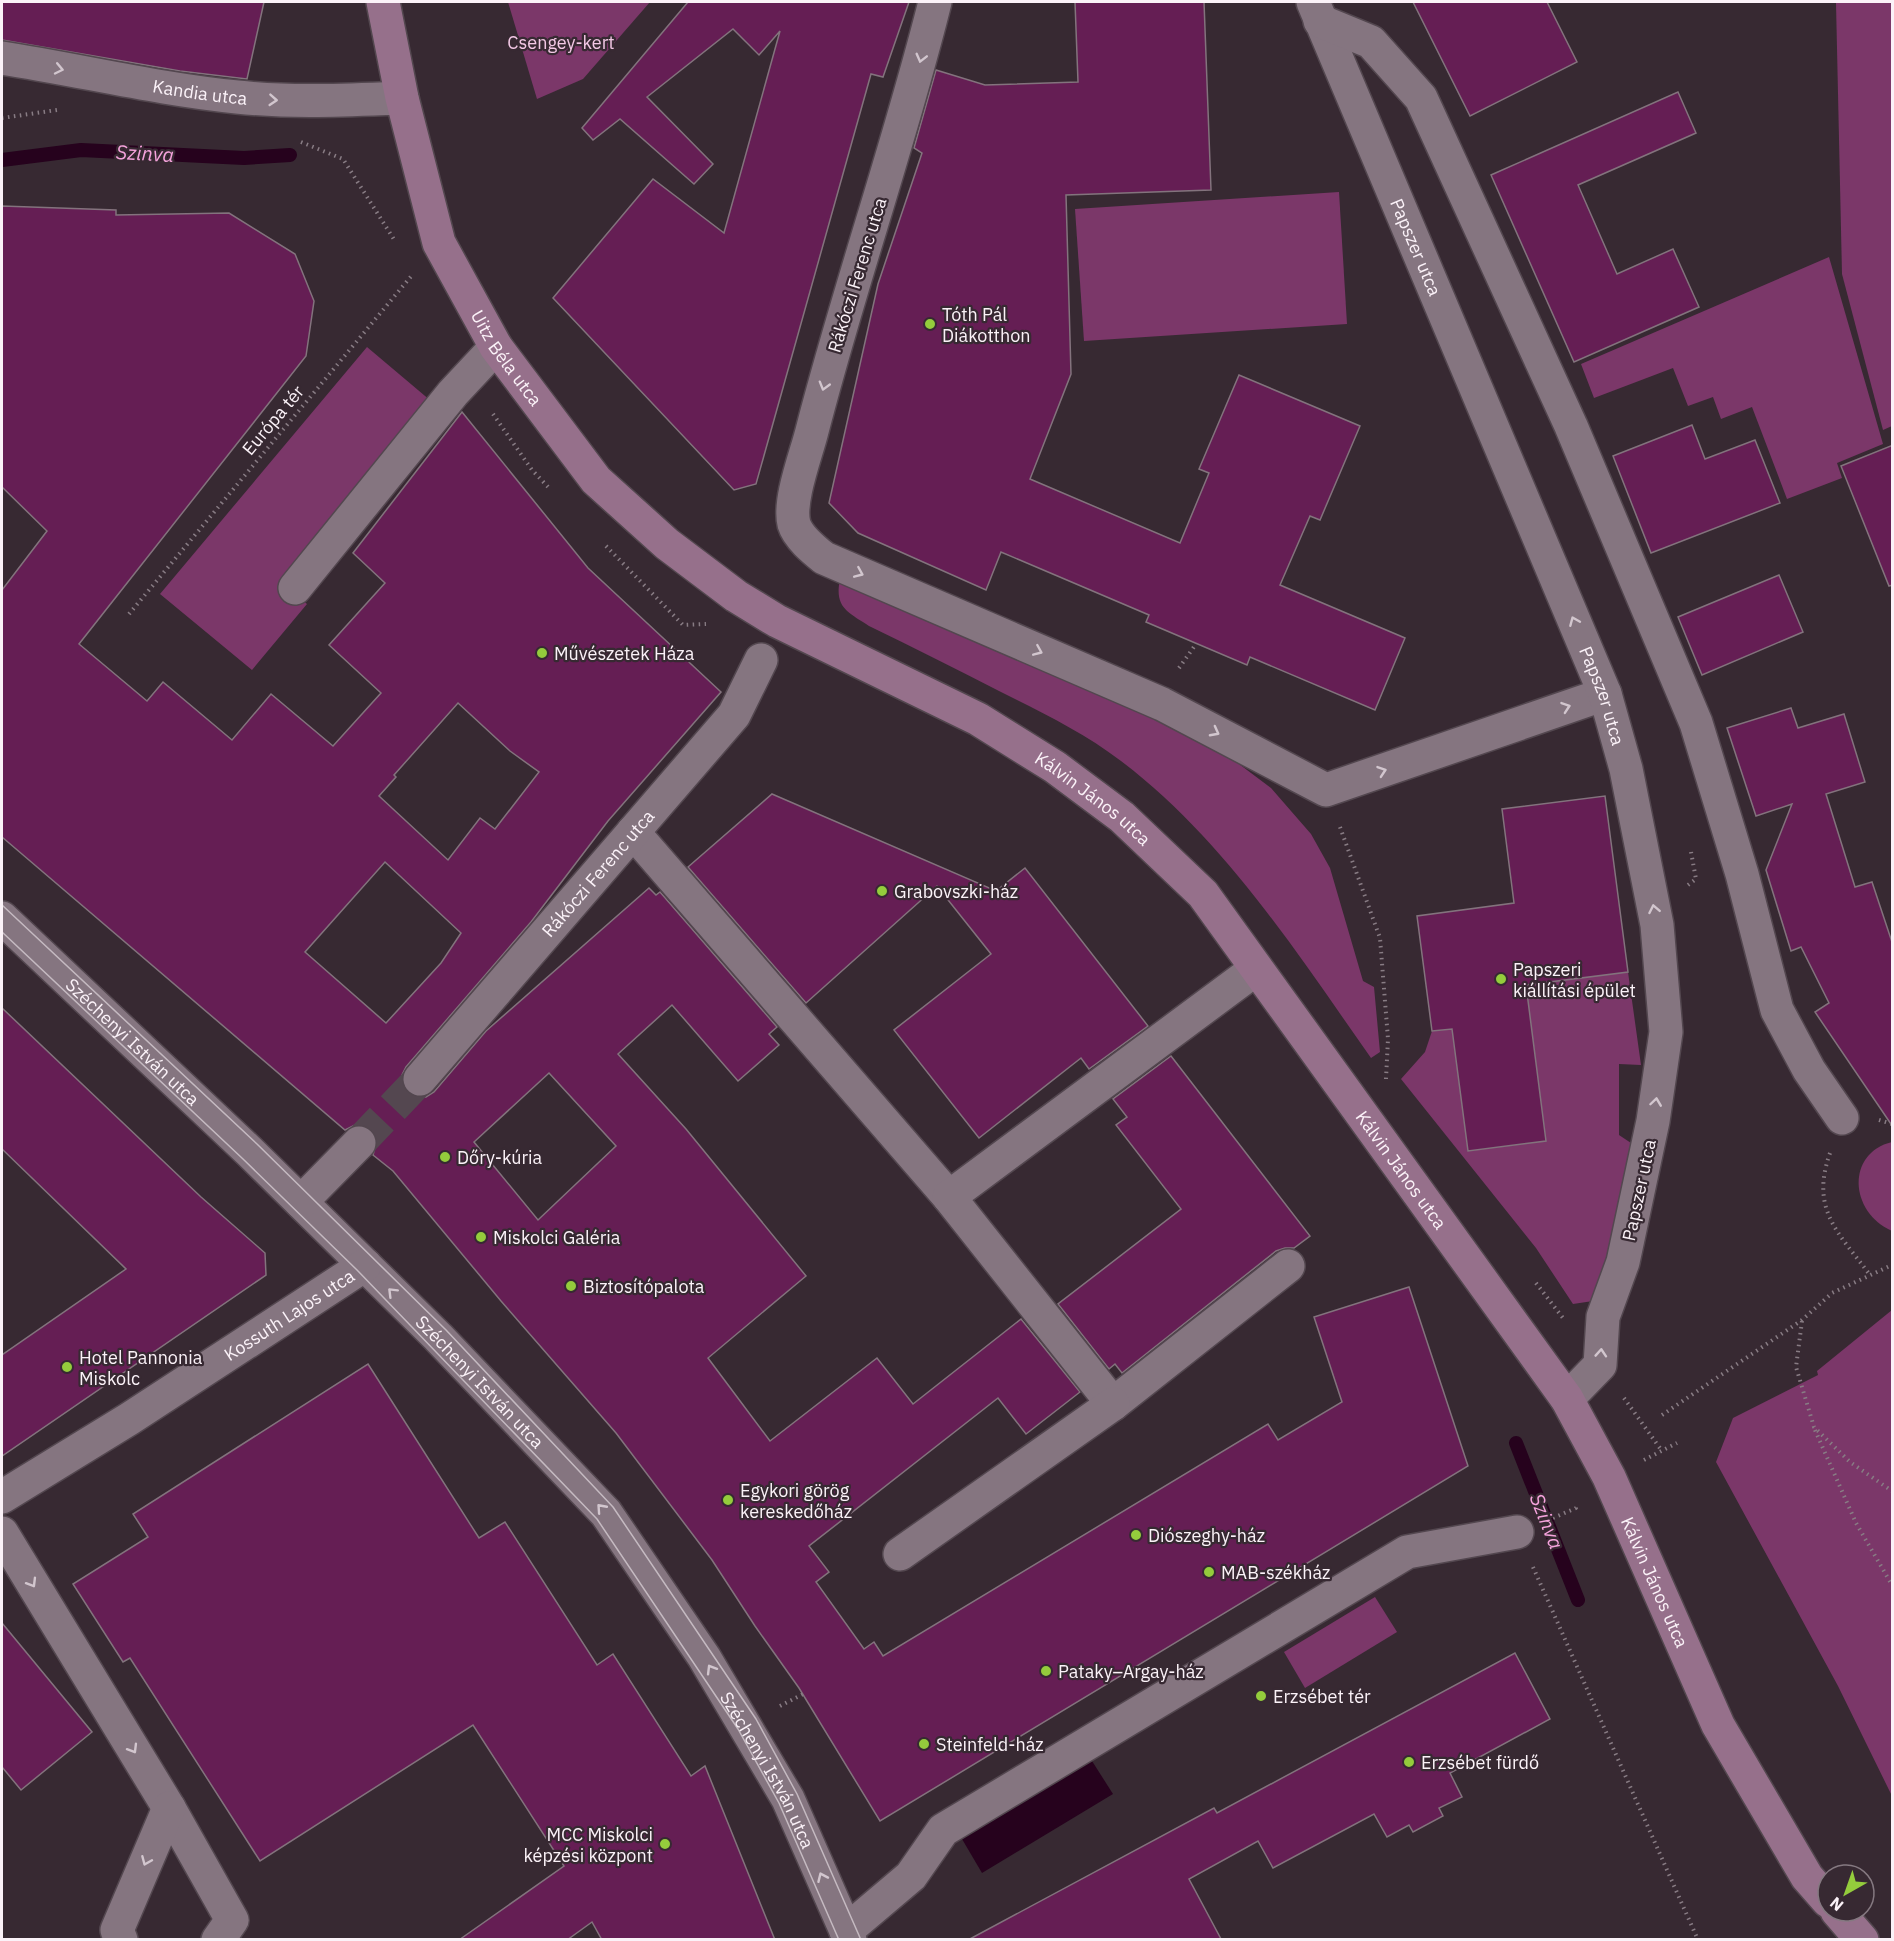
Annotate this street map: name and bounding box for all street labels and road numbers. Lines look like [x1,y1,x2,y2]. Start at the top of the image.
street label: Kandia utca [151,74,249,110]
street label: Rákóczi Ferenc utca [822,194,892,355]
street label: Papszer utca [1386,195,1447,300]
street label: Uitz Béla utca [466,306,548,411]
street label: Európa tér [237,380,309,460]
street label: Papszer utca [1575,643,1630,748]
street label: Kálvin János utca [1031,746,1156,850]
street label: Rákóczi Ferenc utca [536,804,659,942]
street label: Széchenyi István utca [61,973,205,1110]
street label: Kálvin János utca [1351,1106,1452,1234]
street label: Papszer utca [1617,1137,1661,1243]
street label: Kossuth Lajos utca [219,1264,359,1366]
street label: Széchenyi István utca [411,1310,550,1453]
street label: Kálvin János utca [1616,1513,1694,1651]
street label: Széchenyi István utca [715,1687,820,1852]

